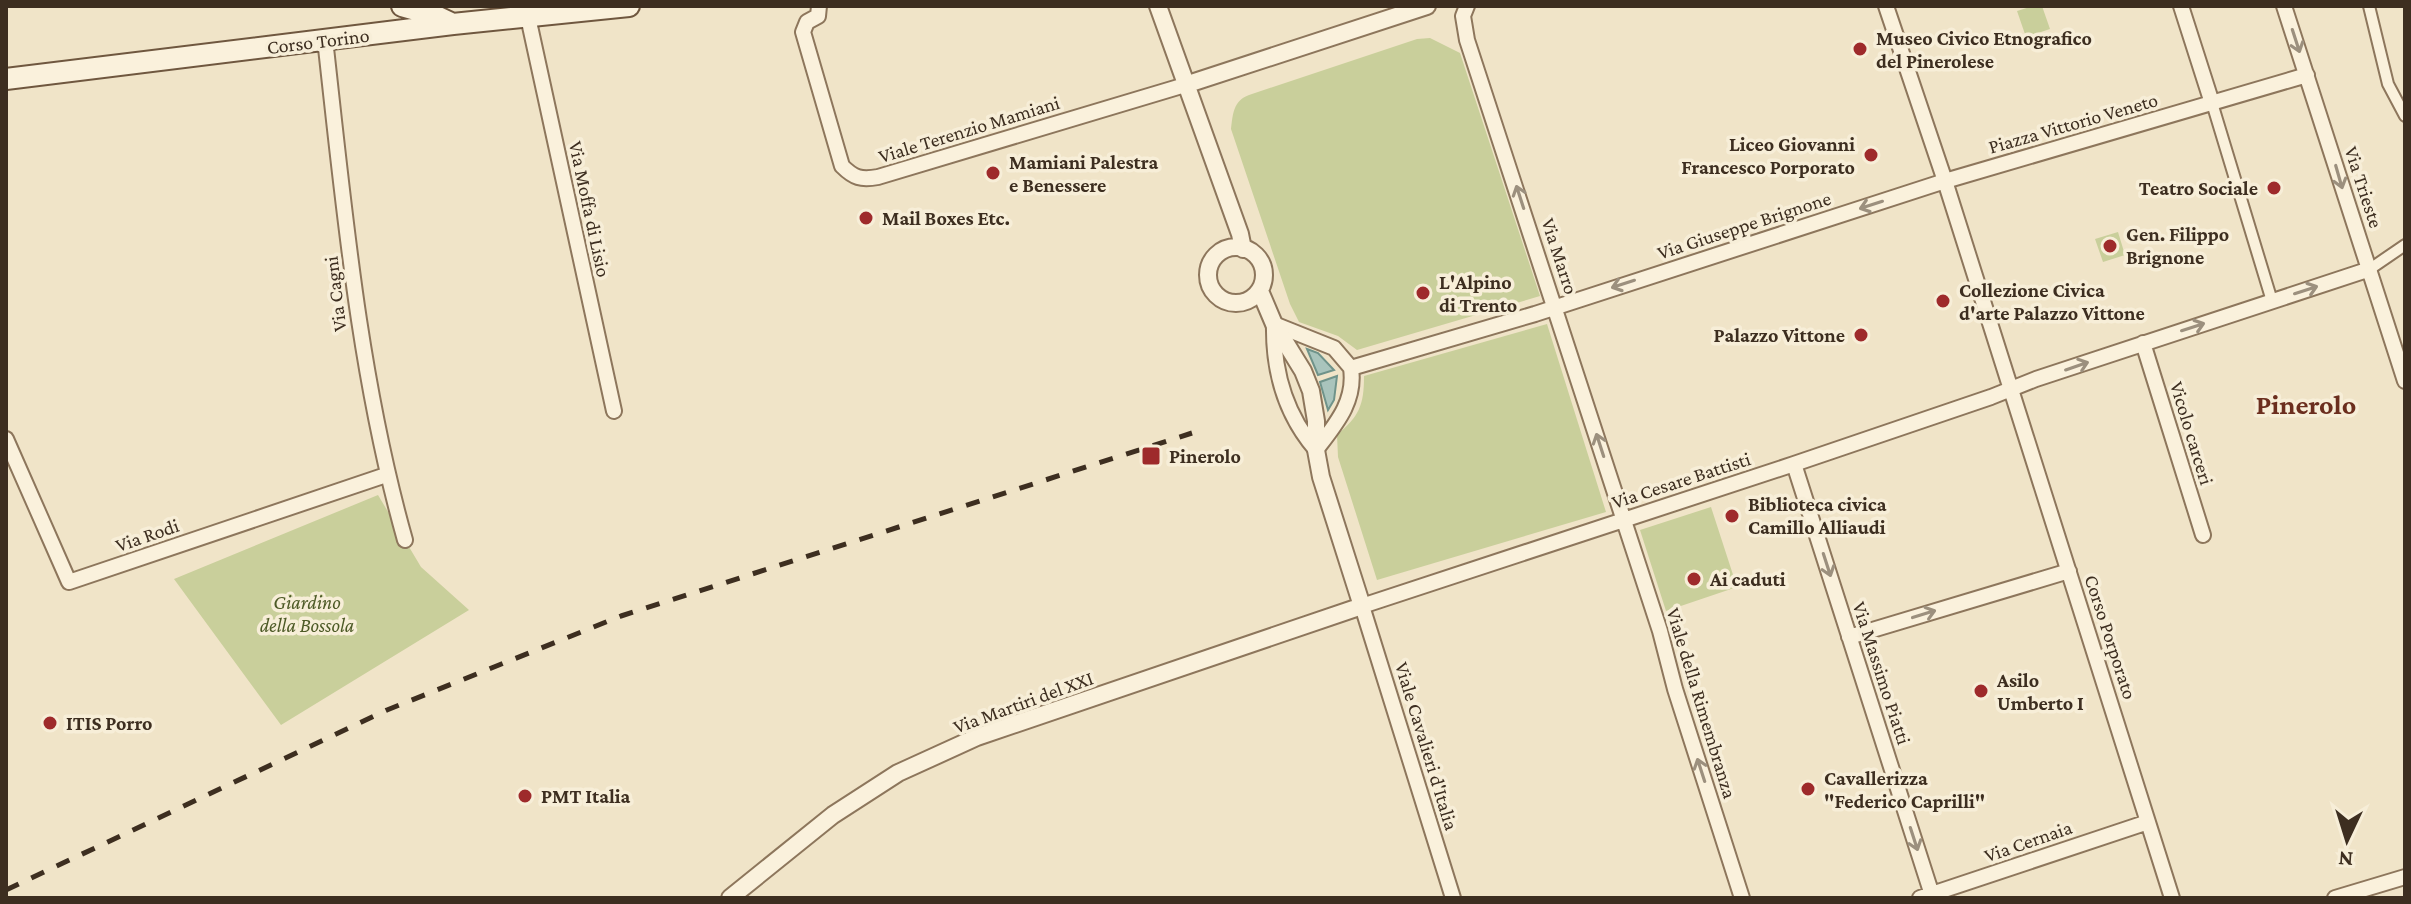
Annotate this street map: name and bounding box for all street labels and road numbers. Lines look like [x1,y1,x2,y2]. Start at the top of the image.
street label: Corso Torino [265,24,371,58]
street label: Piazza Vittorio Veneto [1986,88,2160,158]
street label: Viale Terenzio Mamiani [876,91,1062,167]
street label: Via Moffa di Lisio [565,139,615,279]
street label: Via Trieste [2340,143,2388,231]
street label: Via Giuseppe Brignone [1654,186,1834,264]
street label: Via Marro [1537,215,1583,297]
street label: Via Cagni [319,255,352,333]
street label: Vicolo carceri [2166,379,2218,487]
street label: Via Cesare Battisti [1609,447,1753,513]
street label: Via Rodi [112,514,182,556]
street label: Corso Porporato [2080,572,2142,702]
street label: Via Massimo Piatti [1849,599,1915,747]
street label: Viale della Rimembranza [1663,605,1741,801]
street label: Viale Cavalieri d'Italia [1391,659,1463,833]
street label: Via Martiri del XXI [950,666,1096,738]
street label: Via Cernaia [1981,816,2075,866]

